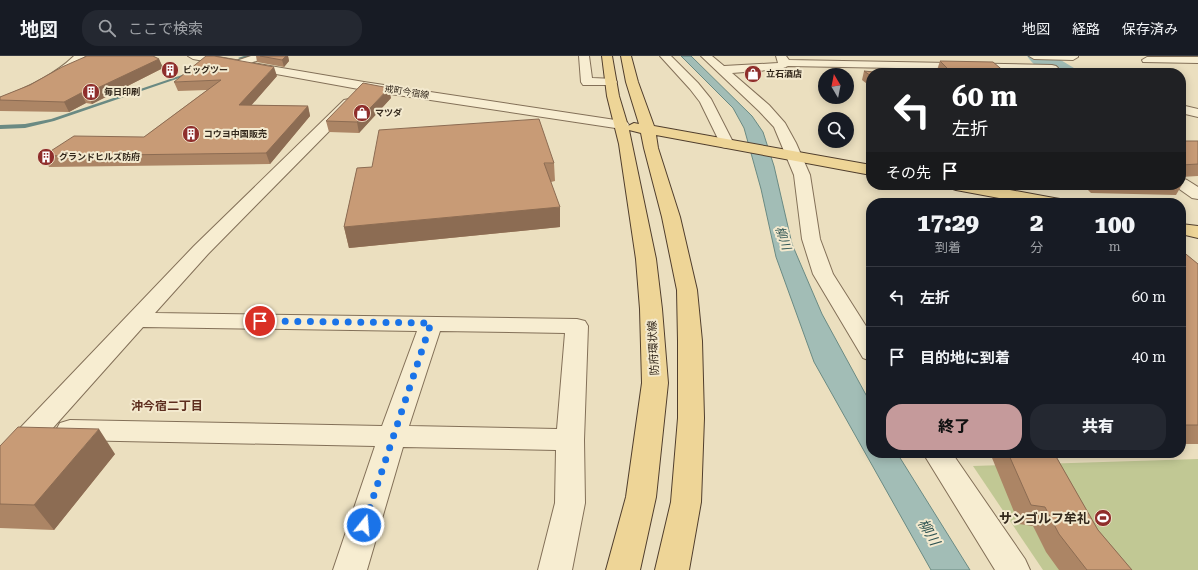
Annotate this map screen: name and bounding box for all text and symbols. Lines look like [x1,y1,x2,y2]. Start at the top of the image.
search box [82,10,362,46]
icon: search [96,17,118,39]
text: 地図 [20,18,58,41]
text: ここで検索 [128,20,203,38]
text: 地図 [1022,21,1050,37]
text: 経路 [1072,21,1100,37]
text: 保存済み [1122,21,1178,37]
building icon: ビッグツー [160,60,180,80]
shop icon: 立石酒店 [743,64,763,84]
place label: ビッグツー [183,65,228,75]
north arrow [818,68,854,104]
map controls [818,68,854,148]
place label: 立石酒店 [766,69,802,79]
text: 60 m [952,80,1017,113]
building icon: 毎日印刷 [81,82,101,102]
street label: 戒町今宿線 [384,84,431,101]
icon: left [886,84,938,136]
place label: 毎日印刷 [104,87,140,97]
shop icon: マツダ [352,103,372,123]
place label: マツダ [375,108,402,118]
button: search [818,112,854,148]
text: 左折 [952,118,988,139]
building icon: コウヨ中国販売 [181,124,201,144]
place label: コウヨ中国販売 [204,129,267,139]
building icon: グランドヒルズ防府 [36,147,56,167]
place label: グランドヒルズ防府 [59,152,140,162]
icon: arrive [939,160,961,182]
text: その先 [886,164,931,182]
text: 17:29 [917,209,979,237]
text: 2 [1030,209,1043,237]
text: 100 [1095,211,1135,239]
water label: 柳川 [772,224,794,254]
text: m [1109,239,1121,254]
text: 到着 [935,240,961,255]
text: 分 [1030,240,1043,255]
icon: left [886,286,908,308]
text: 60 m [1132,288,1166,306]
text: 左折 [920,289,950,307]
pin [243,304,277,338]
icon: arrive [249,310,271,332]
street label: 防府環状線 [646,320,661,376]
icon: arrive [886,346,908,368]
text: 40 m [1132,348,1166,366]
text: 目的地に到着 [920,349,1010,367]
district label: 沖今宿二丁目 [131,399,203,413]
button: 終了 [886,404,1022,450]
button: 共有 [1030,404,1166,450]
position arrow [343,504,385,546]
sports icon: サンゴルフ牟礼 [1093,508,1113,528]
place label: サンゴルフ牟礼 [999,511,1090,526]
water label: 柳川 [915,516,944,550]

